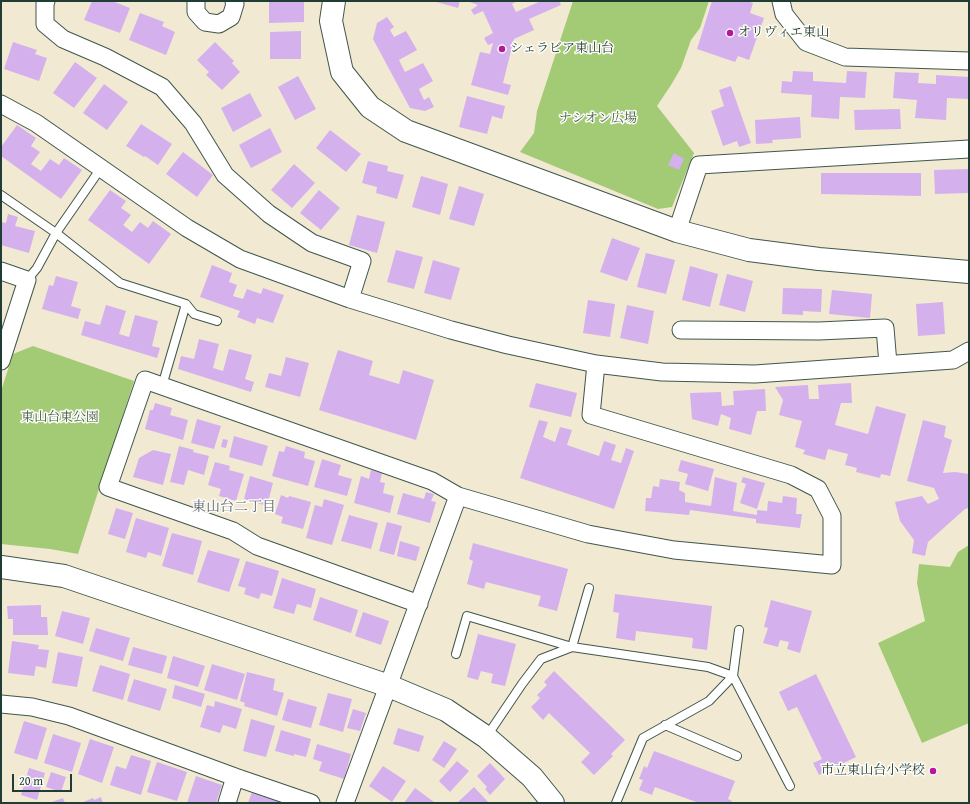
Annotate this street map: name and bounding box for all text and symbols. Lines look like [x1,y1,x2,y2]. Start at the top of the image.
place label: オリヴィエ東山 [738,25,829,41]
marker: オリヴィエ東山 [725,28,735,38]
place label: シェラビア東山台 [510,41,614,57]
marker: シェラビア東山台 [497,44,507,54]
park label: ナシオン広場 [559,111,637,127]
park label: 東山台東公園 [21,410,99,426]
district label: 東山台二丁目 [192,499,276,515]
place label: 市立東山台小学校 [821,763,925,779]
scale bar [14,766,74,792]
marker: 市立東山台小学校 [928,766,938,776]
text: 20 m [19,772,43,789]

